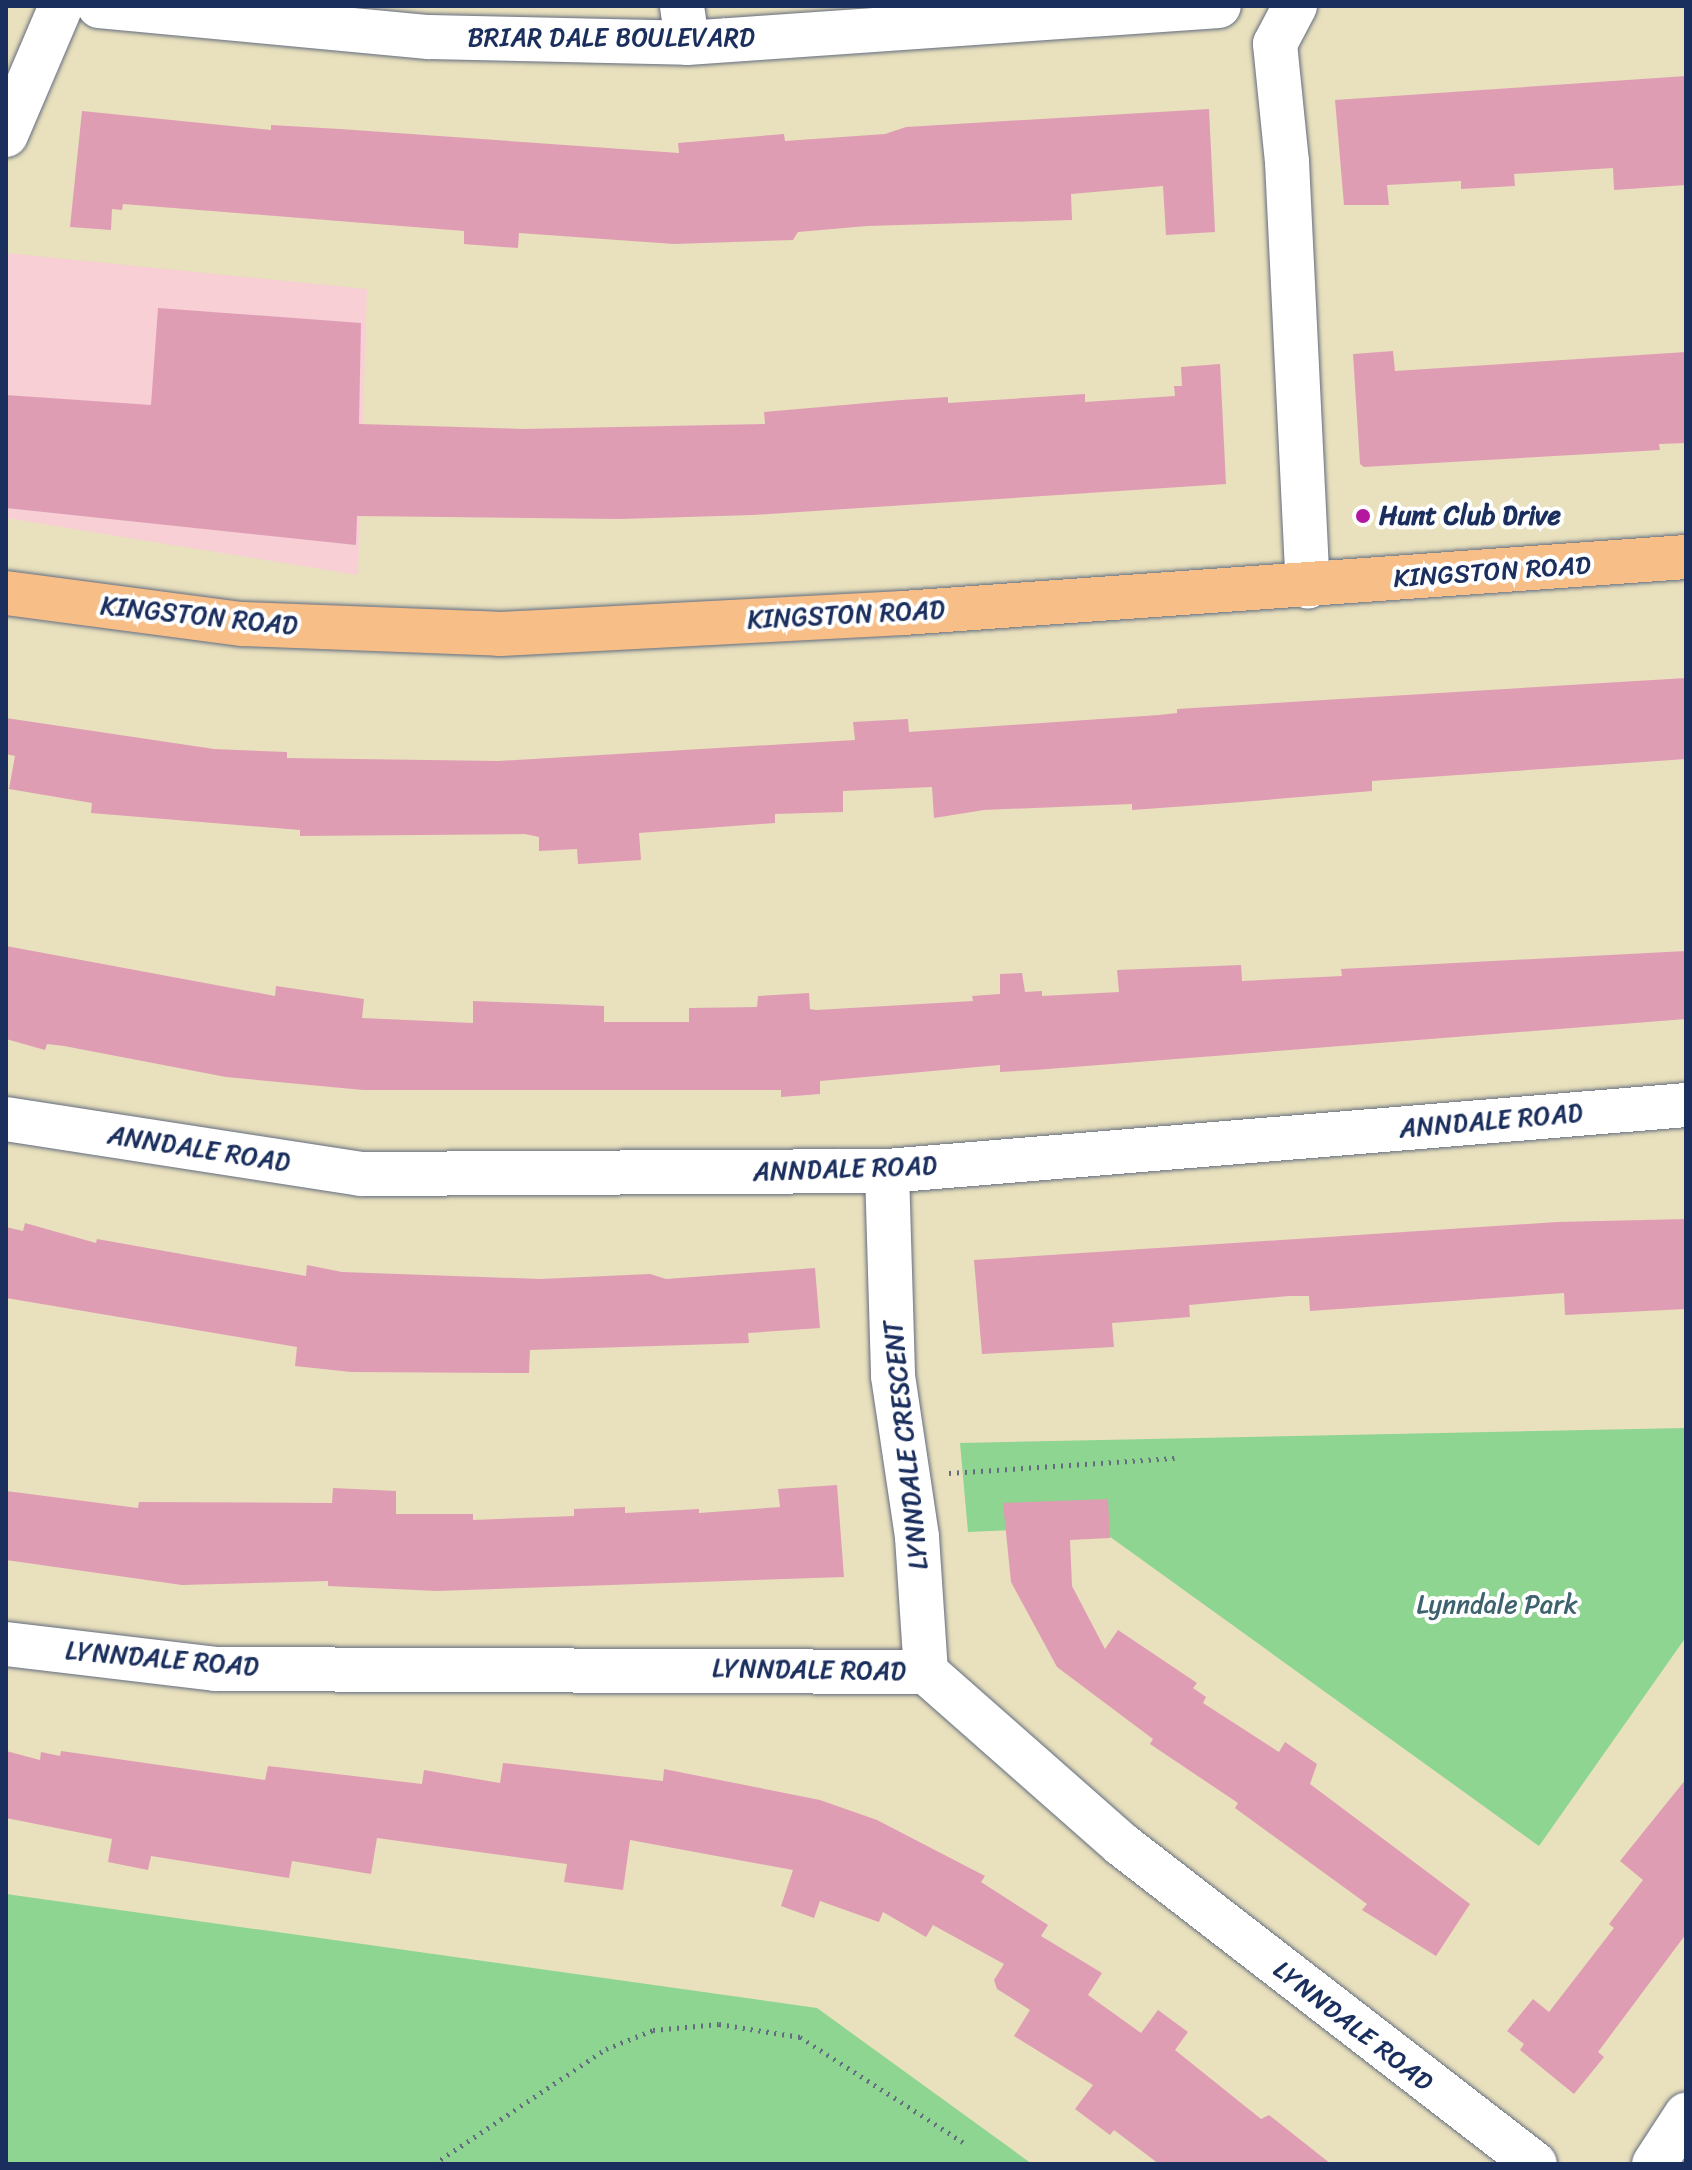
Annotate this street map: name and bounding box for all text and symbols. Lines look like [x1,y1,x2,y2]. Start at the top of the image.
street label: BRIAR DALE BOULEVARD [467,22,755,54]
place label: Hunt Club Drive [1379,500,1561,532]
marker: Hunt Club Drive [1354,507,1372,525]
street label: KINGSTON ROAD [1392,550,1592,594]
street label: KINGSTON ROAD [99,590,299,642]
street label: KINGSTON ROAD [746,594,946,636]
street label: ANNDALE ROAD [1398,1097,1584,1145]
street label: ANNDALE ROAD [106,1119,292,1179]
street label: ANNDALE ROAD [752,1150,938,1188]
street label: LYNNDALE CRESCENT [877,1319,935,1571]
park label: Lynndale Park [1416,1589,1578,1621]
street label: LYNNDALE ROAD [64,1635,260,1683]
street label: LYNNDALE ROAD [712,1653,906,1687]
street label: LYNNDALE ROAD [1267,1954,1439,2098]

